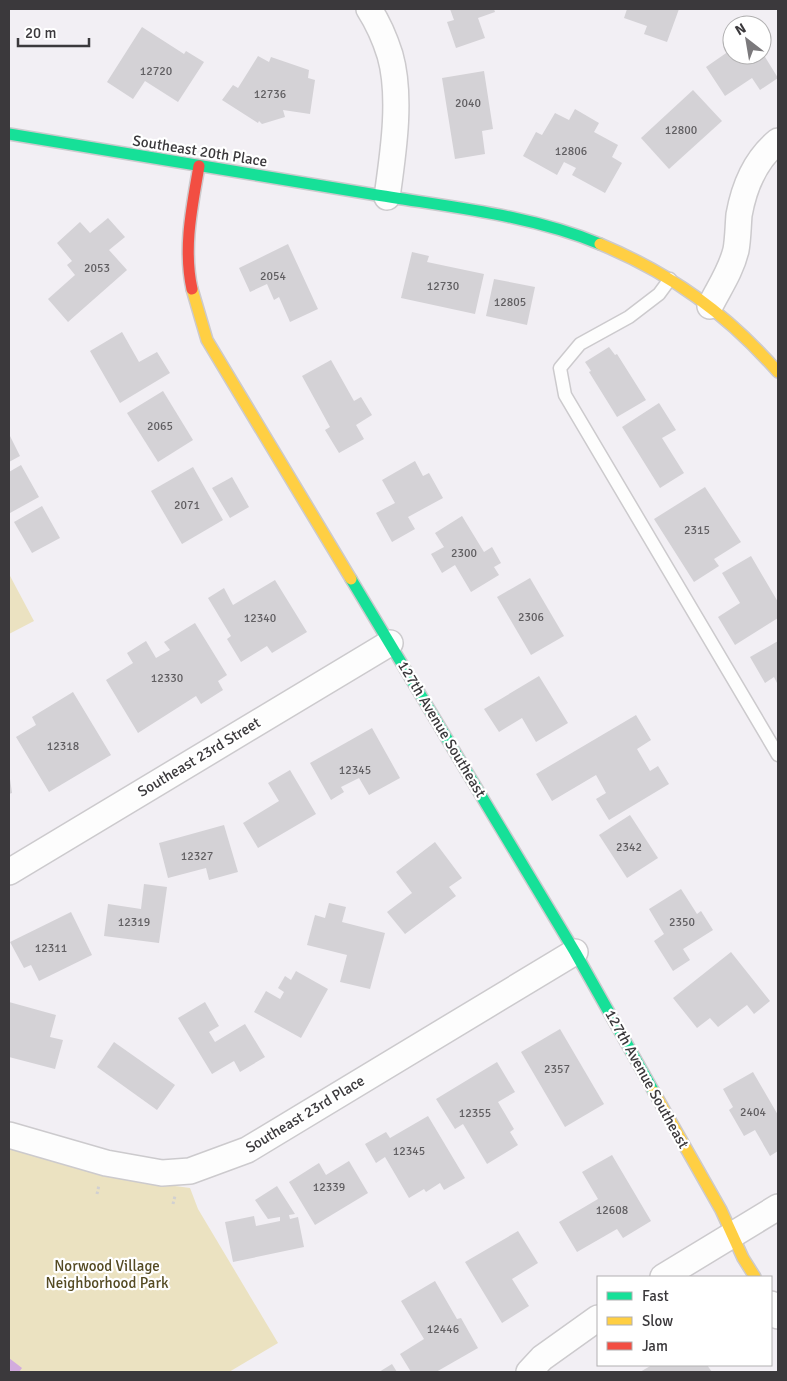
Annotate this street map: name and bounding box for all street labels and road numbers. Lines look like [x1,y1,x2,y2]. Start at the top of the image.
street label: Southeast 20th Place [131,131,269,171]
street label: 127th Avenue Southeast [394,658,490,800]
street label: Southeast 23rd Street [134,713,264,801]
street label: 127th Avenue Southeast [601,1006,693,1152]
street label: Southeast 23rd Place [242,1071,368,1157]

